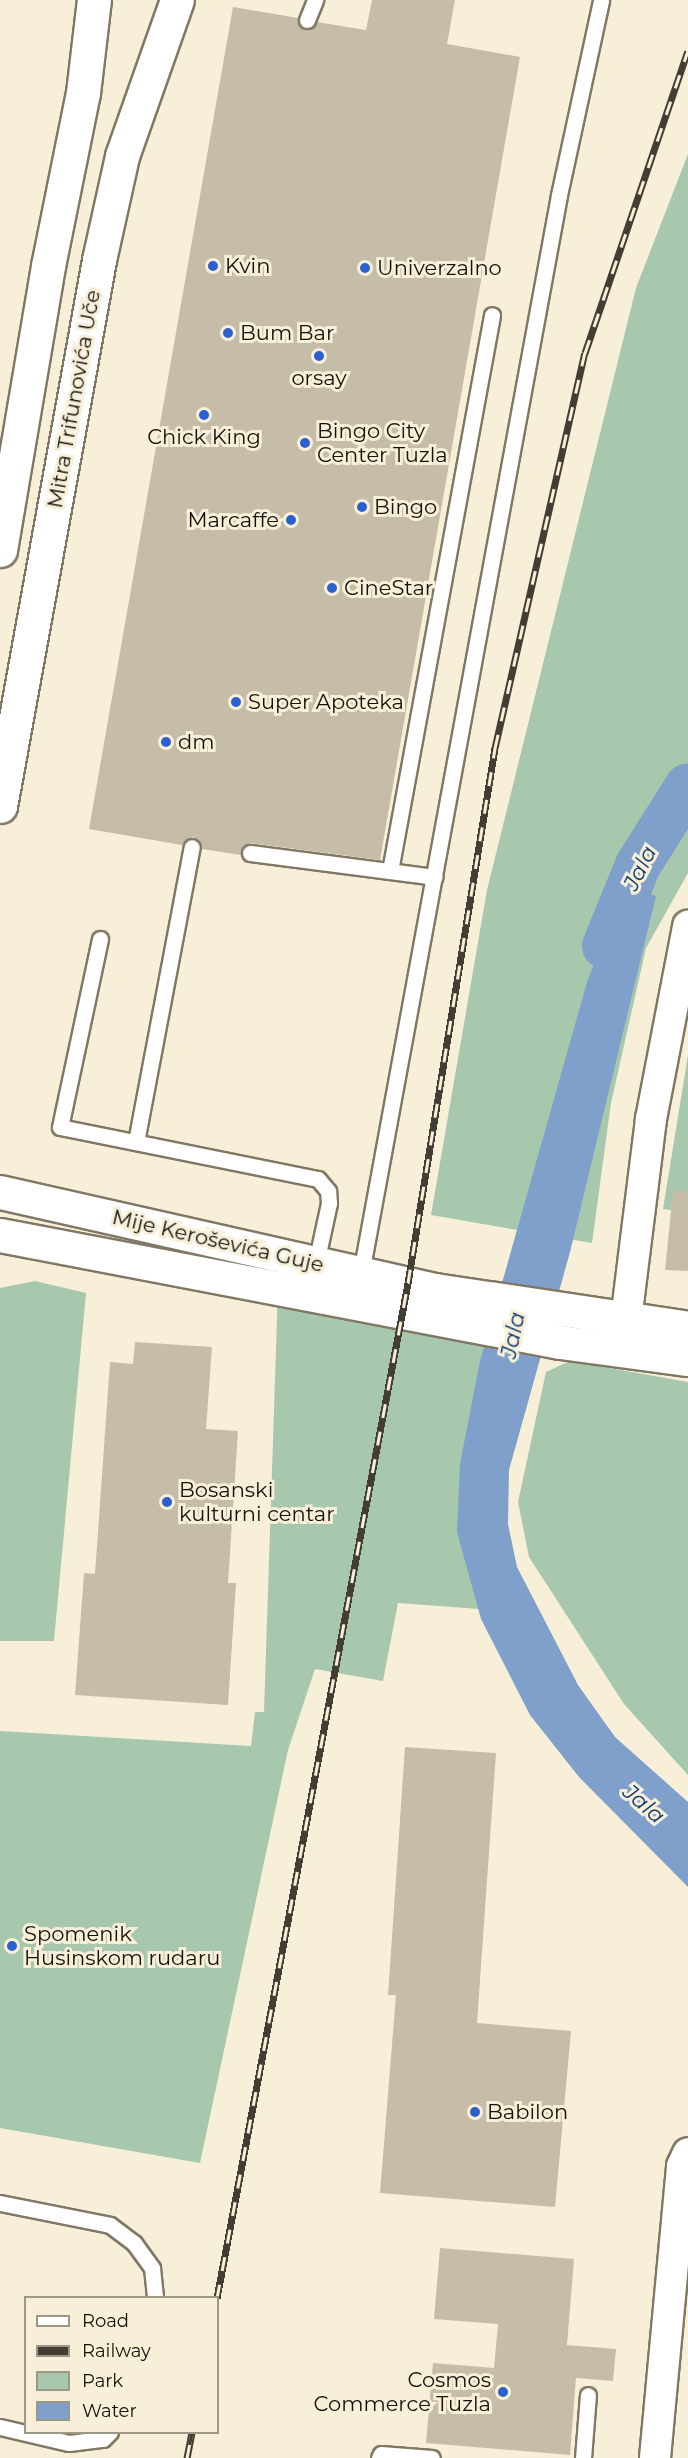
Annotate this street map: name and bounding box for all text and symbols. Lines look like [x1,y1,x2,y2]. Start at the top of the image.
place label: Kvin [225,253,270,279]
place label: Univerzalno [377,255,502,281]
marker: Kvin [206,259,220,273]
marker: Univerzalno [358,261,372,275]
street label: Mitra Trifunovića Uče [42,288,106,510]
place label: Bum Bar [240,320,334,346]
marker: Bum Bar [221,326,235,340]
marker: orsay [312,349,326,363]
place label: orsay [291,365,347,391]
marker: Chick King [197,408,211,422]
place label: Bingo City Center Tuzla [317,418,448,468]
place label: Chick King [147,424,261,450]
marker: Bingo City Center Tuzla [298,436,312,450]
place label: Bingo [374,494,437,520]
marker: Bingo [355,500,369,514]
place label: Marcaffe [187,507,279,533]
marker: Marcaffe [284,513,298,527]
place label: CineStar [344,575,433,601]
marker: CineStar [325,581,339,595]
place label: Super Apoteka [248,689,404,715]
marker: Super Apoteka [229,695,243,709]
place label: dm [178,729,215,755]
marker: dm [159,735,173,749]
water label: Jala [618,841,662,895]
street label: Mije Keroševića Guje [110,1204,326,1278]
water label: Jala [495,1310,531,1360]
place label: Bosanski kulturni centar [179,1477,335,1527]
marker: Bosanski kulturni centar [160,1495,174,1509]
water label: Jala [618,1779,670,1829]
place label: Spomenik Husinskom rudaru [24,1921,220,1971]
marker: Spomenik Husinskom rudaru [5,1939,19,1953]
place label: Babilon [487,2099,568,2125]
marker: Babilon [468,2105,482,2119]
legend [24,2296,219,2434]
text: Road [82,2310,129,2332]
text: Railway [82,2340,151,2362]
place label: Cosmos Commerce Tuzla [314,2367,491,2417]
text: Park [82,2370,123,2392]
marker: Cosmos Commerce Tuzla [496,2385,510,2399]
text: Water [82,2400,137,2422]

